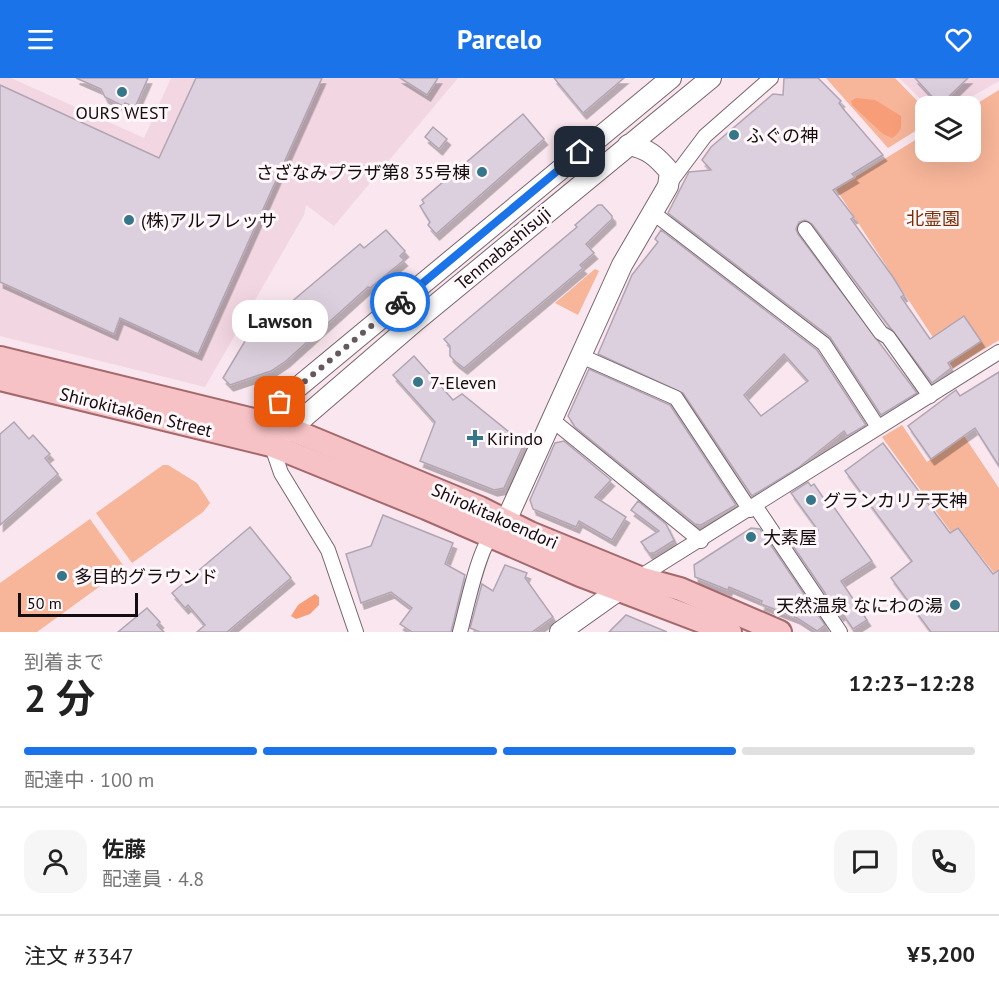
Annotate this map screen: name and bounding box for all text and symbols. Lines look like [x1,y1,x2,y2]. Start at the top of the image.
text: Parcelo [457,22,542,56]
icon: menu [24,23,57,56]
icon: heart [942,23,975,56]
marker: OURS WEST [115,85,129,99]
map controls [915,96,981,162]
button: layers [915,96,981,162]
place label: OURS WEST [76,101,168,124]
place label: ふぐの神 [746,124,818,147]
pin [554,126,605,177]
marker: ふぐの神 [727,128,741,142]
icon: home [563,135,596,168]
place label: さざなみプラザ第8 35号棟 [256,161,470,184]
marker: さざなみプラザ第8 35号棟 [475,165,489,179]
street label: Tenmabashisuji [450,201,556,295]
park label: 北霊園 [906,207,960,230]
place label: (株)アルフレッサ [141,209,277,232]
marker: (株)アルフレッサ [122,213,136,227]
courier [370,272,430,332]
icon: bike [384,286,417,319]
callout: Lawson [232,300,328,342]
text: Lawson [248,308,312,334]
place label: 7-Eleven [430,371,496,394]
marker: 7-Eleven [411,375,425,389]
pin [254,376,305,427]
street label: Shirokitakōen Street [57,382,215,442]
icon: bag [263,385,296,418]
place label: Kirindo [487,427,543,450]
marker: Kirindo [468,431,482,445]
street label: Shirokitakoendori [428,478,562,554]
place label: グランカリテ天神 [823,489,967,512]
marker: グランカリテ天神 [804,493,818,507]
place label: 大素屋 [763,526,817,549]
marker: 大素屋 [744,530,758,544]
place label: 多目的グラウンド [74,565,218,588]
marker: 多目的グラウンド [55,569,69,583]
scale bar [18,590,138,618]
text: 50 m [27,593,62,613]
place label: 天然温泉 なにわの湯 [776,594,943,617]
marker: 天然温泉 なにわの湯 [948,598,962,612]
text: 到着まで [24,649,104,675]
text: 12:23–12:28 [849,669,975,697]
text: 2 分 [24,672,95,723]
text: 配達中 · 100 m [24,767,154,793]
button: person [24,830,87,893]
button: chat [834,830,897,893]
button: phone [912,830,975,893]
text: 佐藤 [102,835,146,863]
text: 配達員 · 4.8 [102,866,204,892]
text: ¥5,200 [907,940,975,968]
text: 注文 #3347 [24,942,134,970]

